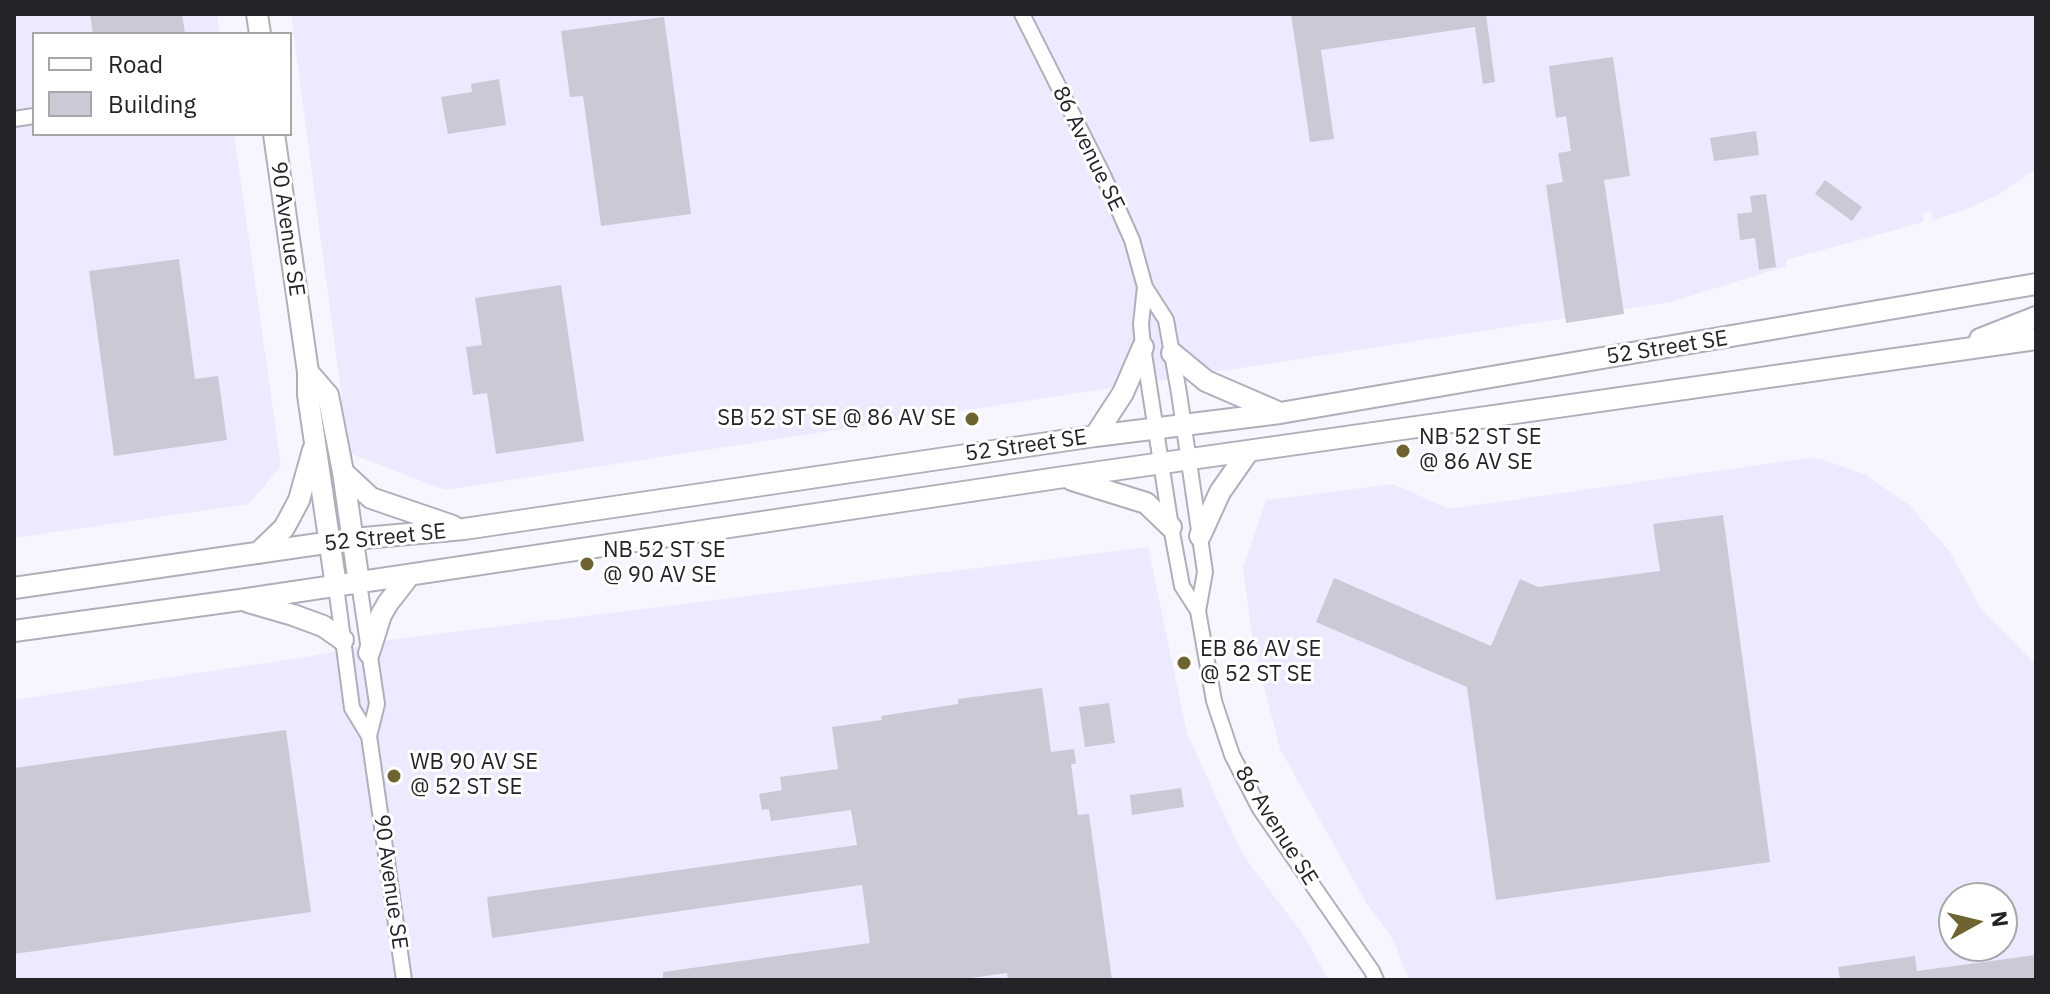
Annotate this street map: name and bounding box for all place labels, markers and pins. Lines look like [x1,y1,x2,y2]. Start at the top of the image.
place label: SB 52 ST SE @ 86 AV SE [717,406,956,432]
marker: SB 52 ST SE @ 86 AV SE [963,410,981,428]
place label: NB 52 ST SE @ 86 AV SE [1419,425,1542,476]
marker: NB 52 ST SE @ 86 AV SE [1394,442,1412,460]
place label: NB 52 ST SE @ 90 AV SE [603,538,726,590]
marker: NB 52 ST SE @ 90 AV SE [578,555,596,573]
place label: EB 86 AV SE @ 52 ST SE [1200,637,1321,688]
marker: EB 86 AV SE @ 52 ST SE [1175,654,1193,672]
place label: WB 90 AV SE @ 52 ST SE [410,750,538,802]
marker: WB 90 AV SE @ 52 ST SE [385,767,403,785]

